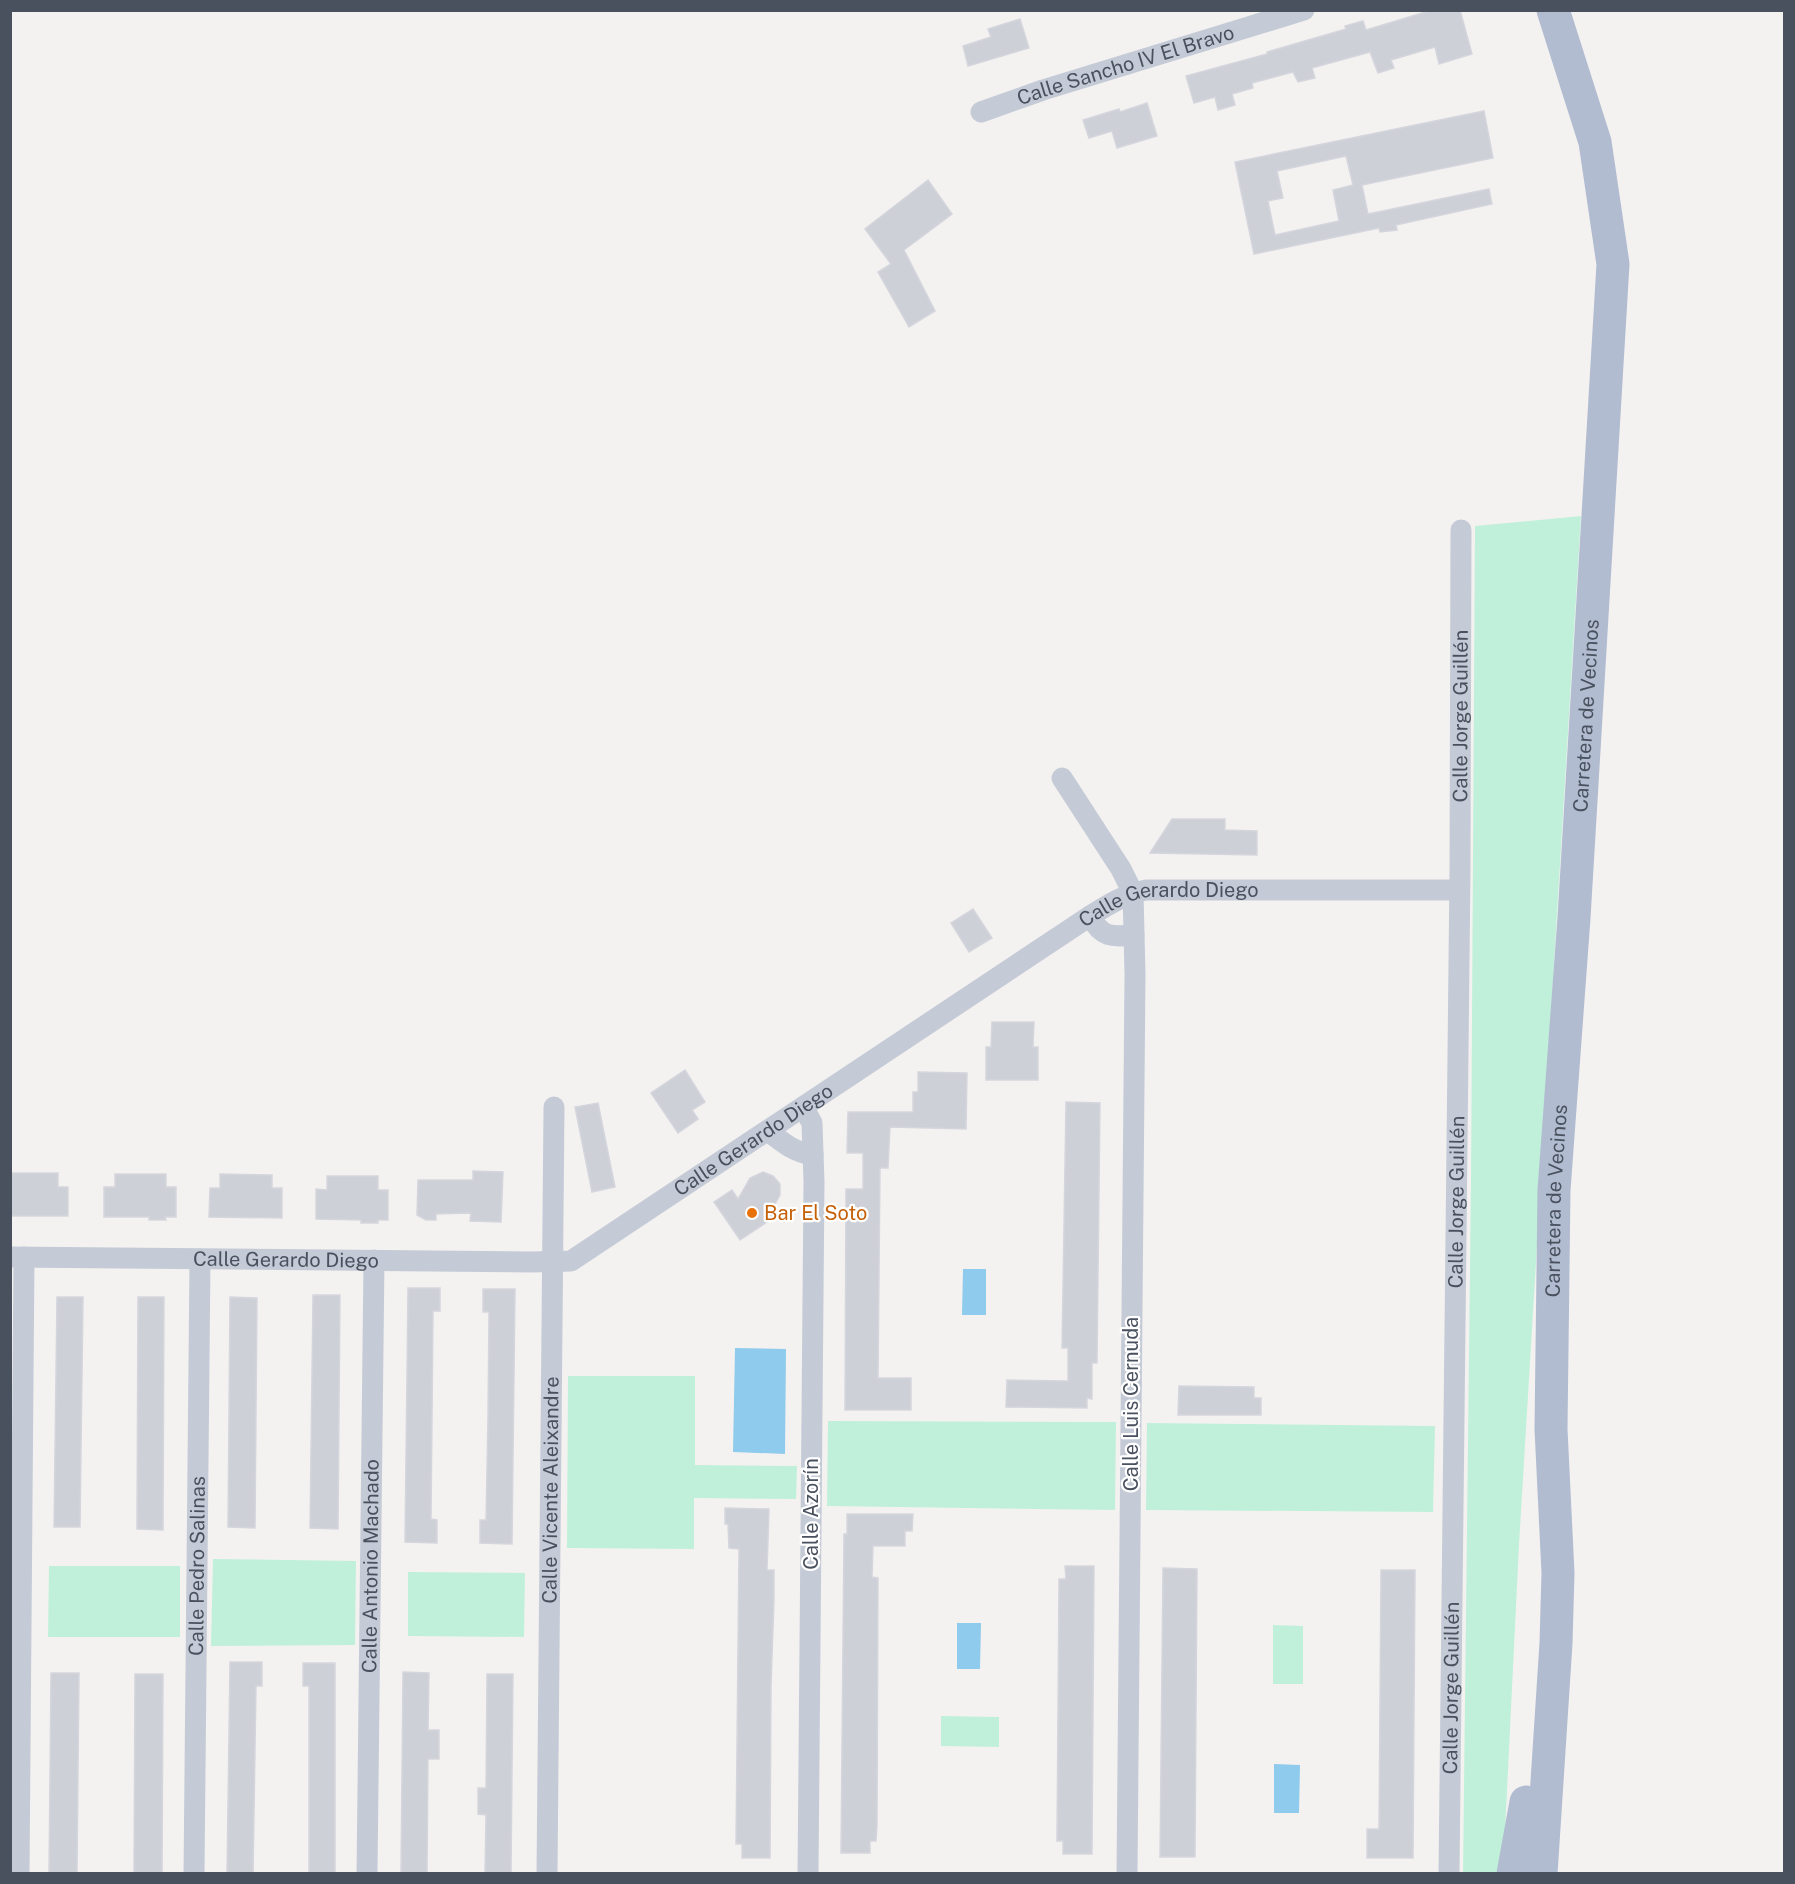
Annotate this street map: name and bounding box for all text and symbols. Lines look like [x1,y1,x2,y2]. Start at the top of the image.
street label: Calle Sancho IV El Bravo [1014,20,1237,110]
street label: Carretera de Vecinos [1568,619,1604,813]
street label: Calle Jorge Guillén [1448,630,1473,802]
street label: Calle Gerardo Diego [1074,877,1259,932]
street label: Calle Gerardo Diego [669,1078,837,1201]
street label: Carretera de Vecinos [1541,1103,1572,1297]
street label: Calle Jorge Guillén [1443,1116,1469,1288]
place label: Bar El Soto [764,1201,867,1225]
marker: Bar El Soto [745,1206,759,1220]
street label: Calle Gerardo Diego [193,1247,379,1273]
street label: Calle Luis Cernuda [1119,1317,1143,1491]
street label: Calle Vicente Aleixandre [537,1376,564,1604]
street label: Calle Azorín [799,1458,823,1570]
street label: Calle Antonio Machado [357,1459,384,1673]
street label: Calle Pedro Salinas [184,1476,210,1656]
street label: Calle Jorge Guillén [1438,1602,1464,1774]

